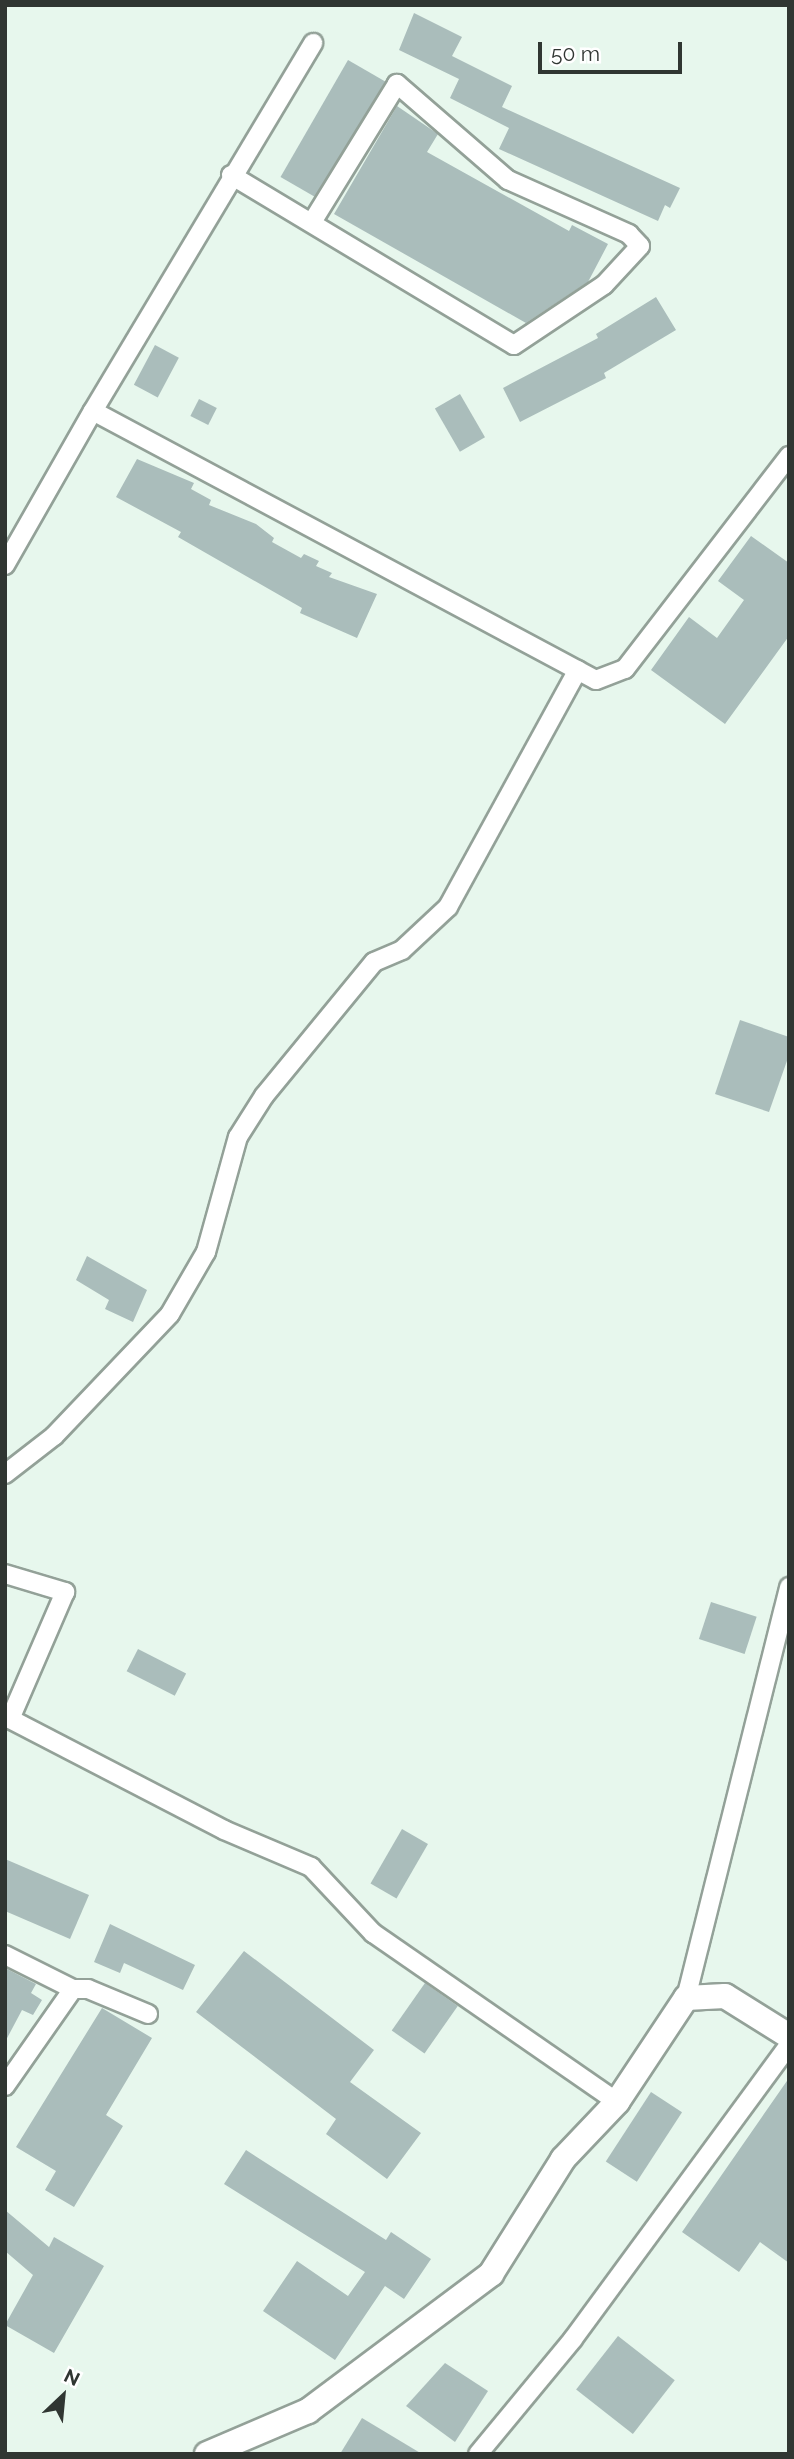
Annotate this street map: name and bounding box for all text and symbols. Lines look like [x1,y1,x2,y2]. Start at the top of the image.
scale bar [542,28,686,72]
text: 50 m [551,41,600,66]
north arrow [28,2361,98,2431]
text: N [61,2364,84,2390]

